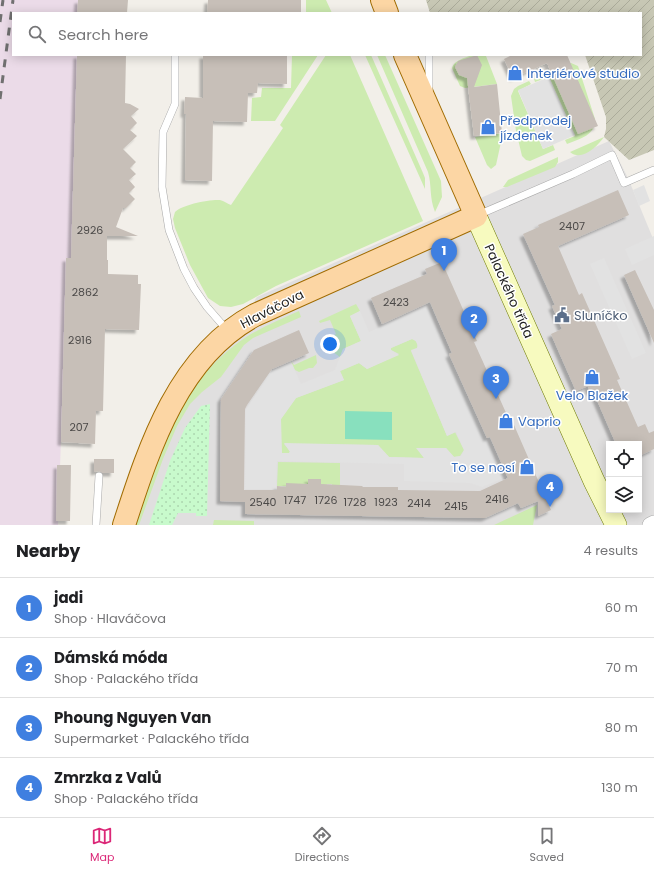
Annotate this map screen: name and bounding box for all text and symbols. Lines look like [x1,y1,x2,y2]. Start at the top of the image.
search box [12,12,642,56]
icon: search [26,23,48,45]
text: Search here [58,24,148,45]
shop icon: Interiérové studio [506,64,524,82]
place label: Interiérové studio [527,64,640,83]
place label: Předprodej jízdenek [499,111,571,145]
shop icon: Předprodej jízdenek [479,118,497,136]
house number: 2407 [559,218,585,234]
house number: 2926 [77,222,103,238]
pin: 1 [431,238,457,271]
street label: Palackého třída [480,241,538,341]
house number: 2862 [72,284,98,300]
street label: Hlaváčova [237,285,307,333]
house number: 2423 [383,294,409,310]
pin: 2 [461,306,487,339]
public building icon: Sluníčko [553,306,571,324]
place label: Sluníčko [574,306,628,325]
house number: 2916 [68,332,92,348]
your location [320,334,340,354]
pin: 3 [483,366,509,399]
shop icon: Velo Blažek [583,368,601,386]
place label: Velo Blažek [556,386,629,405]
shop icon: Vaprio [497,412,515,430]
place label: Vaprio [518,412,561,431]
house number: 207 [69,419,89,435]
map controls [606,441,642,513]
button: locate [606,441,642,477]
place label: To se nosí [451,458,515,477]
shop icon: To se nosí [518,458,536,476]
pin: 4 [537,474,563,507]
button: layers [606,477,642,513]
house number: 2416 [485,491,509,507]
house number: 1747 [284,492,306,508]
house number: 1726 [315,492,337,508]
house number: 2540 [249,494,277,510]
house number: 1728 [344,494,366,510]
house number: 1923 [374,494,398,510]
house number: 2414 [407,495,431,511]
house number: 2415 [444,498,468,514]
text: Nearby [16,539,80,563]
text: 4 results [584,541,638,560]
text: jadi [54,587,83,608]
text: 1 [27,598,31,617]
text: 60 m [605,598,638,617]
text: Shop · Hlaváčova [54,609,166,628]
text: Dámská móda [54,647,168,668]
text: 2 [25,658,33,677]
text: 70 m [606,658,638,677]
text: Shop · Palackého třída [54,669,198,688]
text: Phoung Nguyen Van [54,707,211,728]
text: 3 [25,718,33,737]
text: 80 m [605,718,638,737]
text: Supermarket · Palackého třída [54,729,249,748]
text: Zmrzka z Valů [54,767,162,788]
text: 4 [25,778,33,797]
text: 130 m [601,778,638,797]
text: Shop · Palackého třída [54,789,198,808]
tab: Map [90,825,114,866]
tab: Directions [295,825,349,866]
tab: Saved [530,825,564,866]

